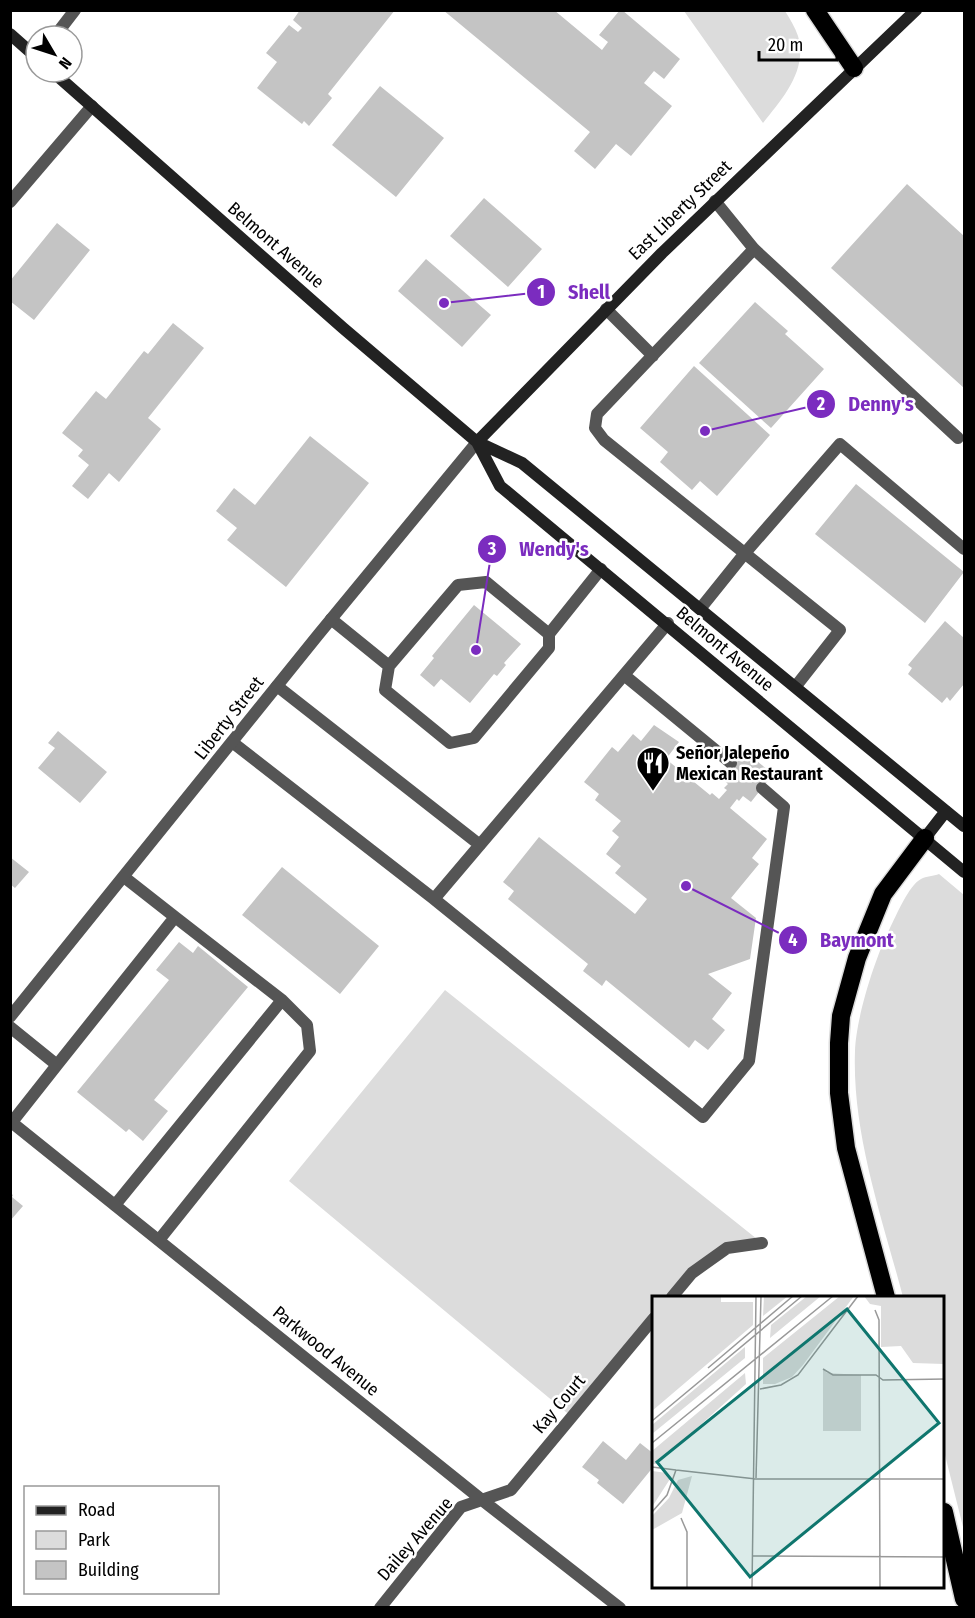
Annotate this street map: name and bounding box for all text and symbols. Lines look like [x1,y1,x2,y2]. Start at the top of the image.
north arrow [24,24,84,84]
scale bar [759,24,837,62]
text: 20 m [768,34,803,56]
text: N [55,53,76,73]
street label: East Liberty Street [624,155,736,265]
street label: Belmont Avenue [223,197,329,293]
callout: Shell [526,273,622,311]
text: Shell [568,280,610,304]
text: 1 [537,281,545,303]
callout: Denny's [806,385,926,423]
text: Denny's [848,392,914,416]
text: 2 [816,393,825,415]
callout: Wendy's [477,530,600,568]
text: Wendy's [519,537,589,561]
text: 3 [487,538,497,560]
street label: Belmont Avenue [672,602,778,696]
street label: Liberty Street [190,672,268,764]
place label: Señor Jalepeño Mexican Restaurant [676,742,823,785]
restaurant icon: Señor Jalepeño Mexican Restaurant [635,745,671,792]
callout: Baymont [778,921,906,959]
text: Baymont [820,928,895,952]
text: 4 [788,929,798,951]
inset map [652,1296,945,1588]
street label: Parkwood Avenue [268,1301,384,1401]
street label: Kay Court [528,1370,590,1438]
legend [24,1486,219,1594]
street label: Dailey Avenue [373,1493,457,1585]
text: Road [78,1499,115,1521]
text: Park [78,1529,111,1551]
text: Building [78,1559,139,1581]

